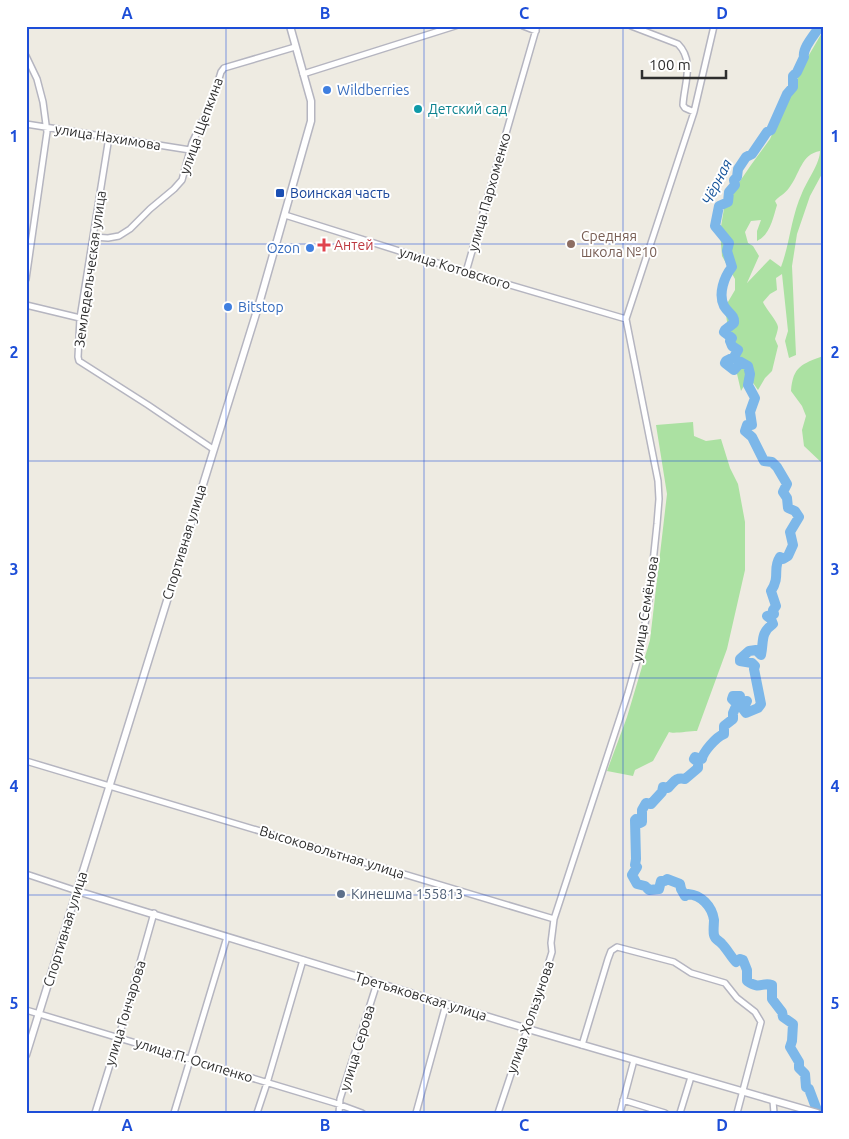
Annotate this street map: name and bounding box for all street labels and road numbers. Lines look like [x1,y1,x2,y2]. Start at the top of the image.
street label: улица Щепкина [176,75,226,177]
street label: улица Нахимова [54,121,162,153]
street label: улица Пархоменко [464,131,514,253]
street label: Земледельческая улица [71,190,109,348]
street label: улица Котовского [397,243,513,293]
street label: Спортивная улица [159,482,209,602]
street label: улица Семёнова [629,555,661,663]
street label: Высоковольтная улица [258,822,406,882]
street label: Спортивная улица [40,869,90,989]
street label: улица Гончарова [101,958,149,1068]
street label: улица Хользунова [503,958,557,1076]
street label: Третьяковская улица [353,968,489,1024]
street label: улица Серова [336,1003,378,1093]
street label: улица П. Осипенко [133,1034,255,1086]

